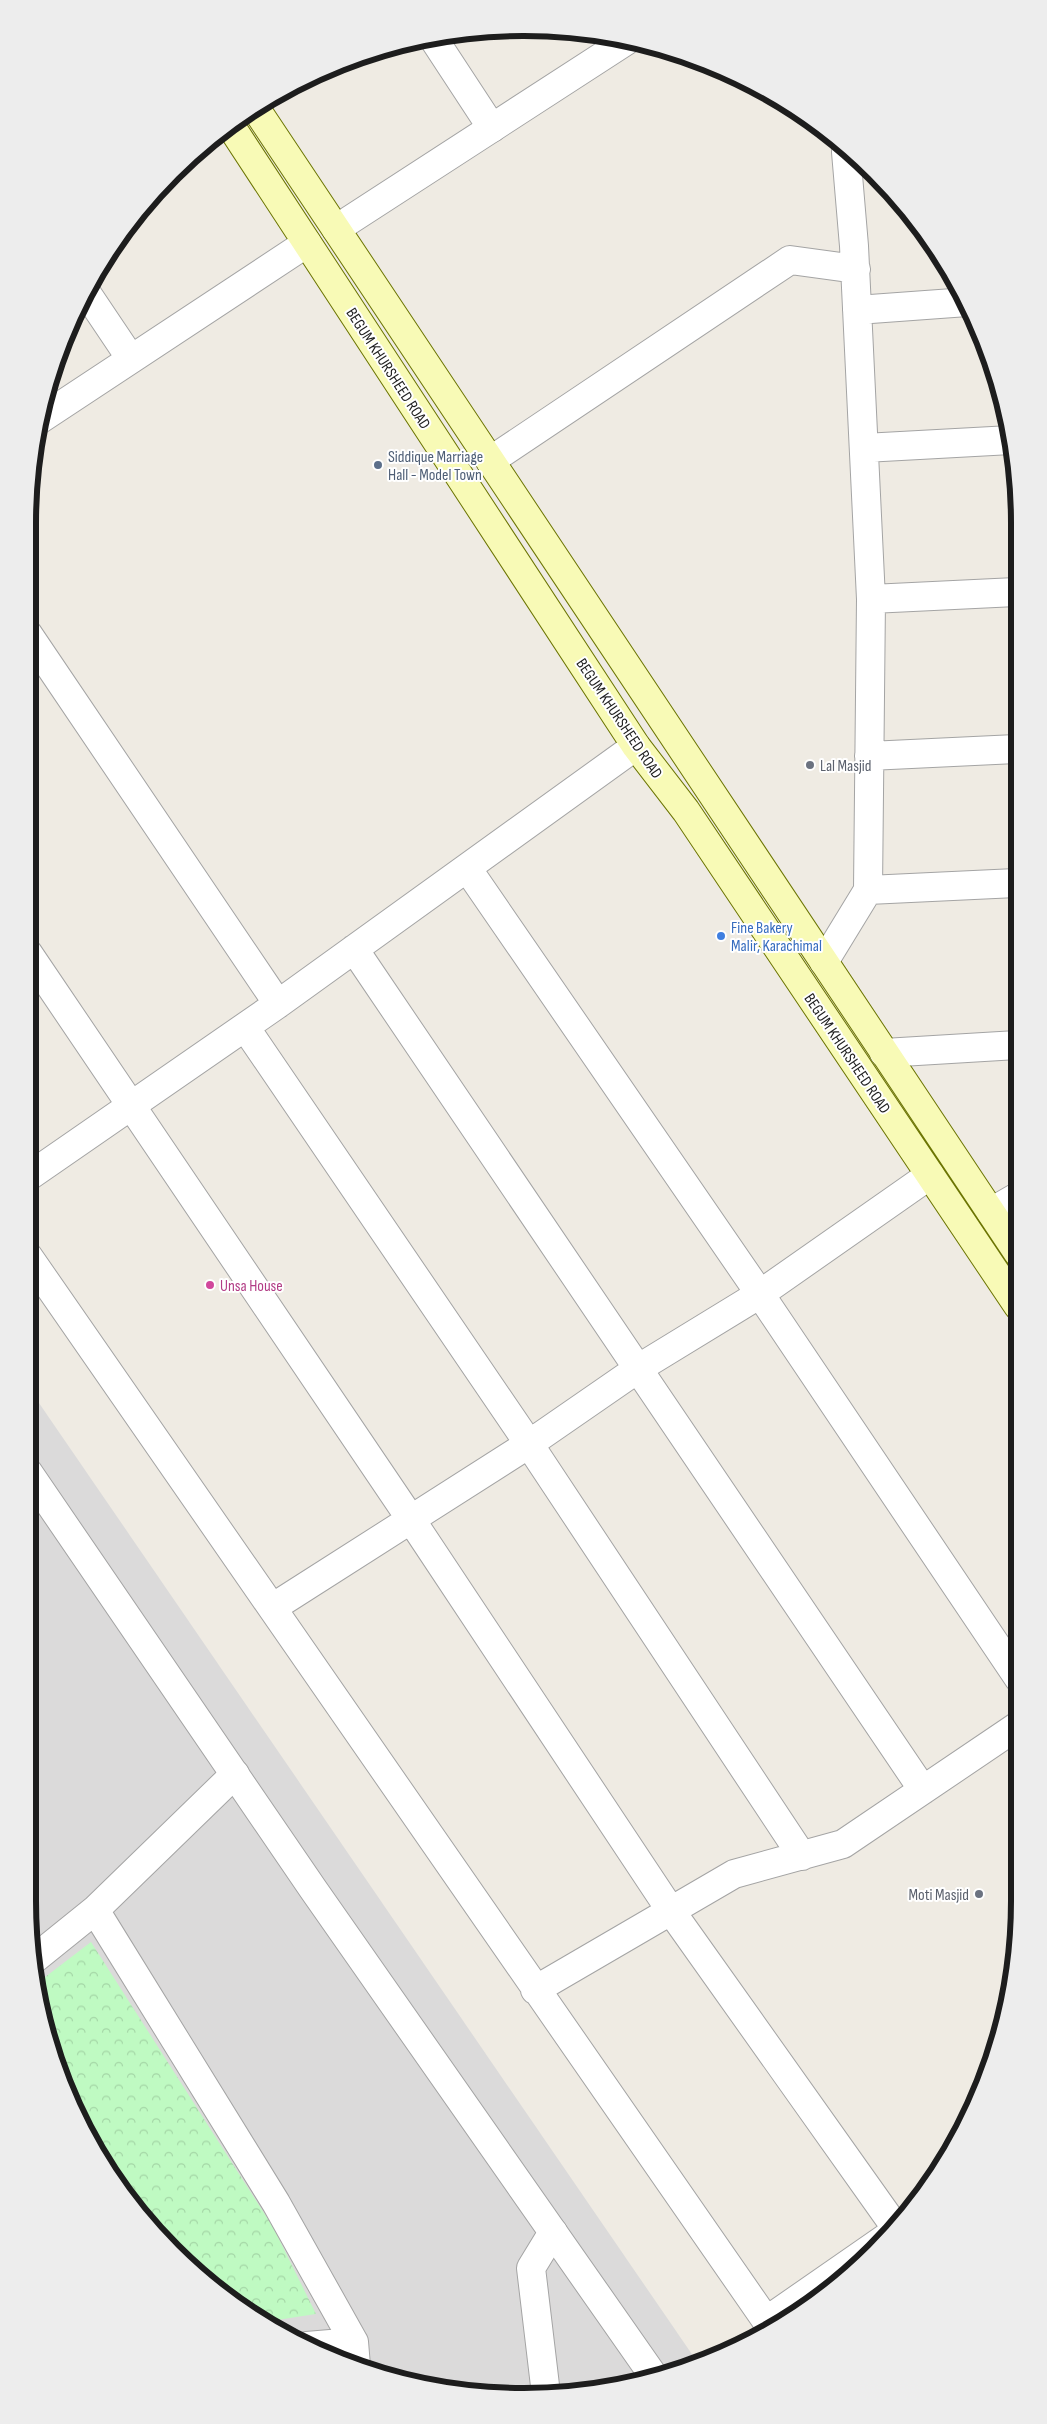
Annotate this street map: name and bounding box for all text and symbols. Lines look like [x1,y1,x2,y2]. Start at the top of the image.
street label: BEGUM KHURSHEED ROAD [342,305,434,433]
place label: Siddique Marriage Hall - Model Town [388,448,483,485]
marker: Siddique Marriage Hall - Model Town [372,459,384,471]
street label: BEGUM KHURSHEED ROAD [572,655,666,782]
place label: Lal Masjid [820,757,872,776]
marker: Lal Masjid [804,759,816,771]
place label: Fine Bakery Malir, Karachimal [731,919,822,956]
marker: Fine Bakery Malir, Karachimal [715,930,727,942]
street label: BEGUM KHURSHEED ROAD [800,990,894,1117]
place label: Unsa House [220,1277,283,1296]
marker: Unsa House [204,1279,216,1291]
place label: Moti Masjid [909,1886,969,1905]
marker: Moti Masjid [973,1888,985,1900]

